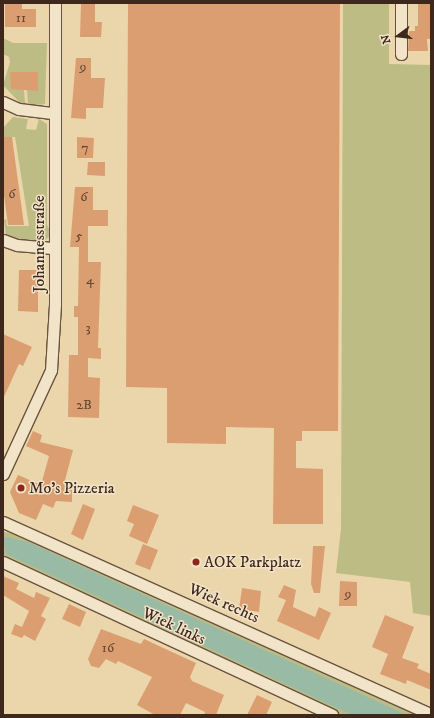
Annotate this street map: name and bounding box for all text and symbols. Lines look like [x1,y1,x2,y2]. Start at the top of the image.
house number: 11 [16,10,26,26]
north arrow [378,16,418,56]
text: N [378,33,394,45]
house number: 9 [80,59,86,75]
house number: 7 [81,140,89,156]
house number: 6 [8,186,16,202]
house number: 6 [80,189,88,205]
street label: Johannesstraße [29,195,49,293]
house number: 5 [76,228,82,244]
house number: 4 [86,272,94,288]
house number: 3 [85,320,91,336]
house number: 2B [76,397,92,413]
place label: Mo's Pizzeria [29,478,115,498]
marker: Mo's Pizzeria [16,483,26,493]
place label: AOK Parkplatz [204,552,301,572]
marker: AOK Parkplatz [191,557,201,567]
street label: Wiek rechts [186,579,262,627]
house number: 9 [345,586,351,602]
street label: Wiek links [139,603,209,649]
house number: 16 [102,640,114,656]

